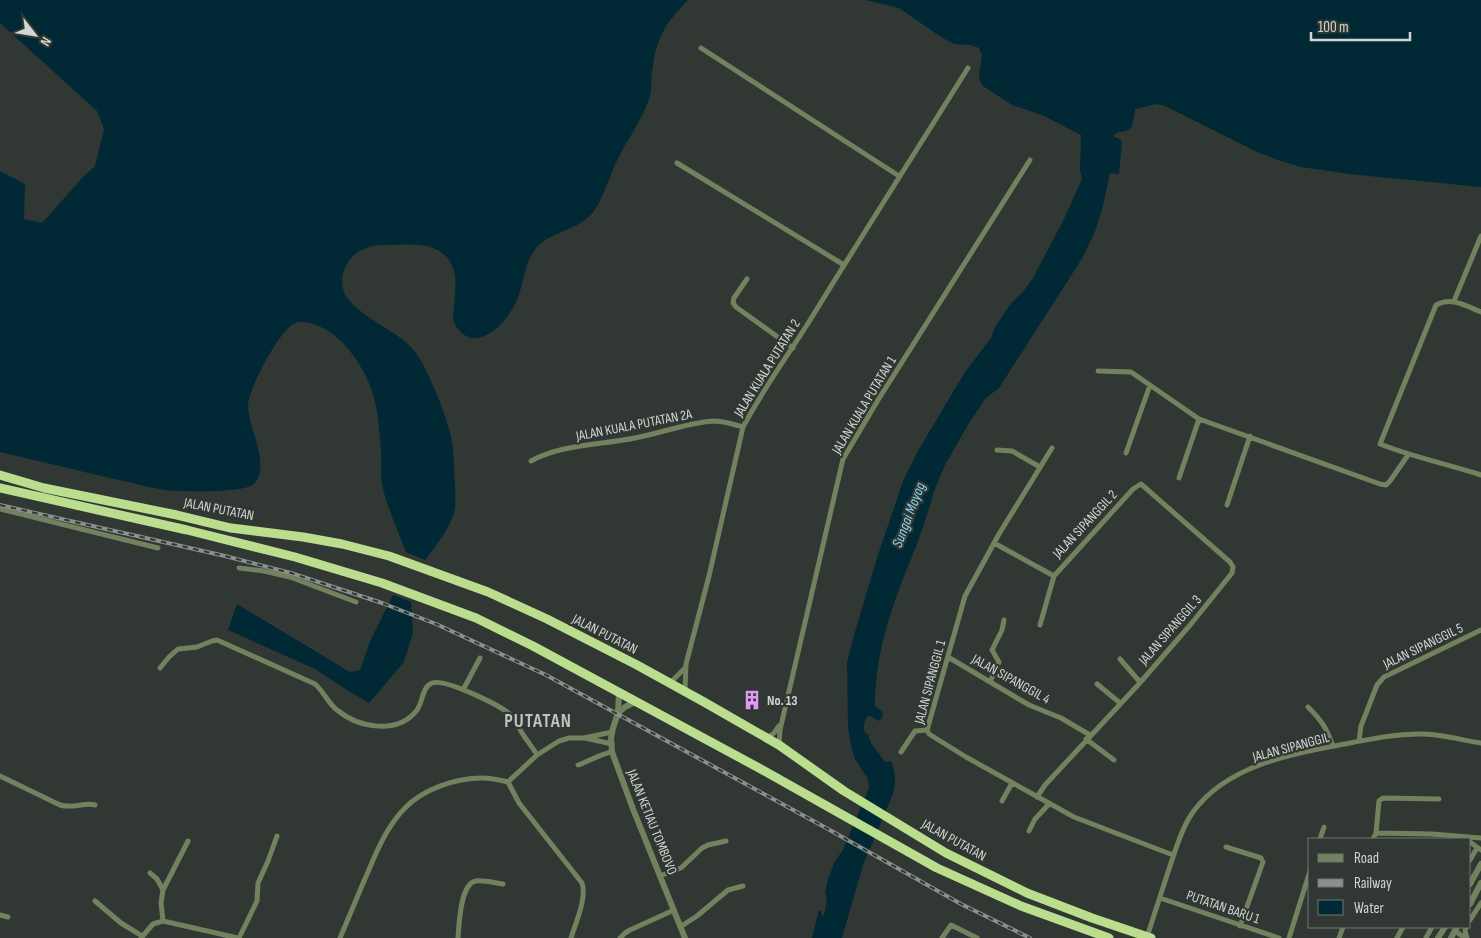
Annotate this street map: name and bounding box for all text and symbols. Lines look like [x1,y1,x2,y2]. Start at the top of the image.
north arrow [10,10,60,60]
scale bar [1311,10,1410,42]
text: 100 m [1318,18,1349,37]
text: N [37,34,55,49]
street label: JALAN KUALA PUTATAN 2 [730,316,804,421]
street label: JALAN KUALA PUTATAN 1 [828,353,900,458]
street label: JALAN KUALA PUTATAN 2A [574,405,694,445]
water label: Sungai Moyog [888,480,930,550]
street label: JALAN SIPANGGIL 2 [1048,486,1121,562]
street label: JALAN PUTATAN [181,494,256,524]
street label: JALAN SIPANGGIL 3 [1134,591,1205,669]
street label: JALAN PUTATAN [569,610,641,658]
street label: JALAN SIPANGGIL 5 [1379,619,1466,673]
street label: JALAN SIPANGGIL 1 [910,638,949,727]
street label: JALAN SIPANGGIL 4 [968,650,1053,708]
building icon: No. 13 [741,689,763,711]
place label: No. 13 [767,692,798,709]
district label: PUTATAN [504,710,572,733]
street label: JALAN SIPANGGIL [1250,729,1331,766]
street label: JALAN KETIAU TOMBOVO [623,766,681,877]
street label: JALAN PUTATAN [918,815,989,865]
legend [1308,838,1471,928]
text: Road [1354,849,1379,868]
text: Railway [1354,874,1392,893]
street label: PUTATAN BARU 1 [1184,887,1262,928]
text: Water [1354,899,1385,918]

